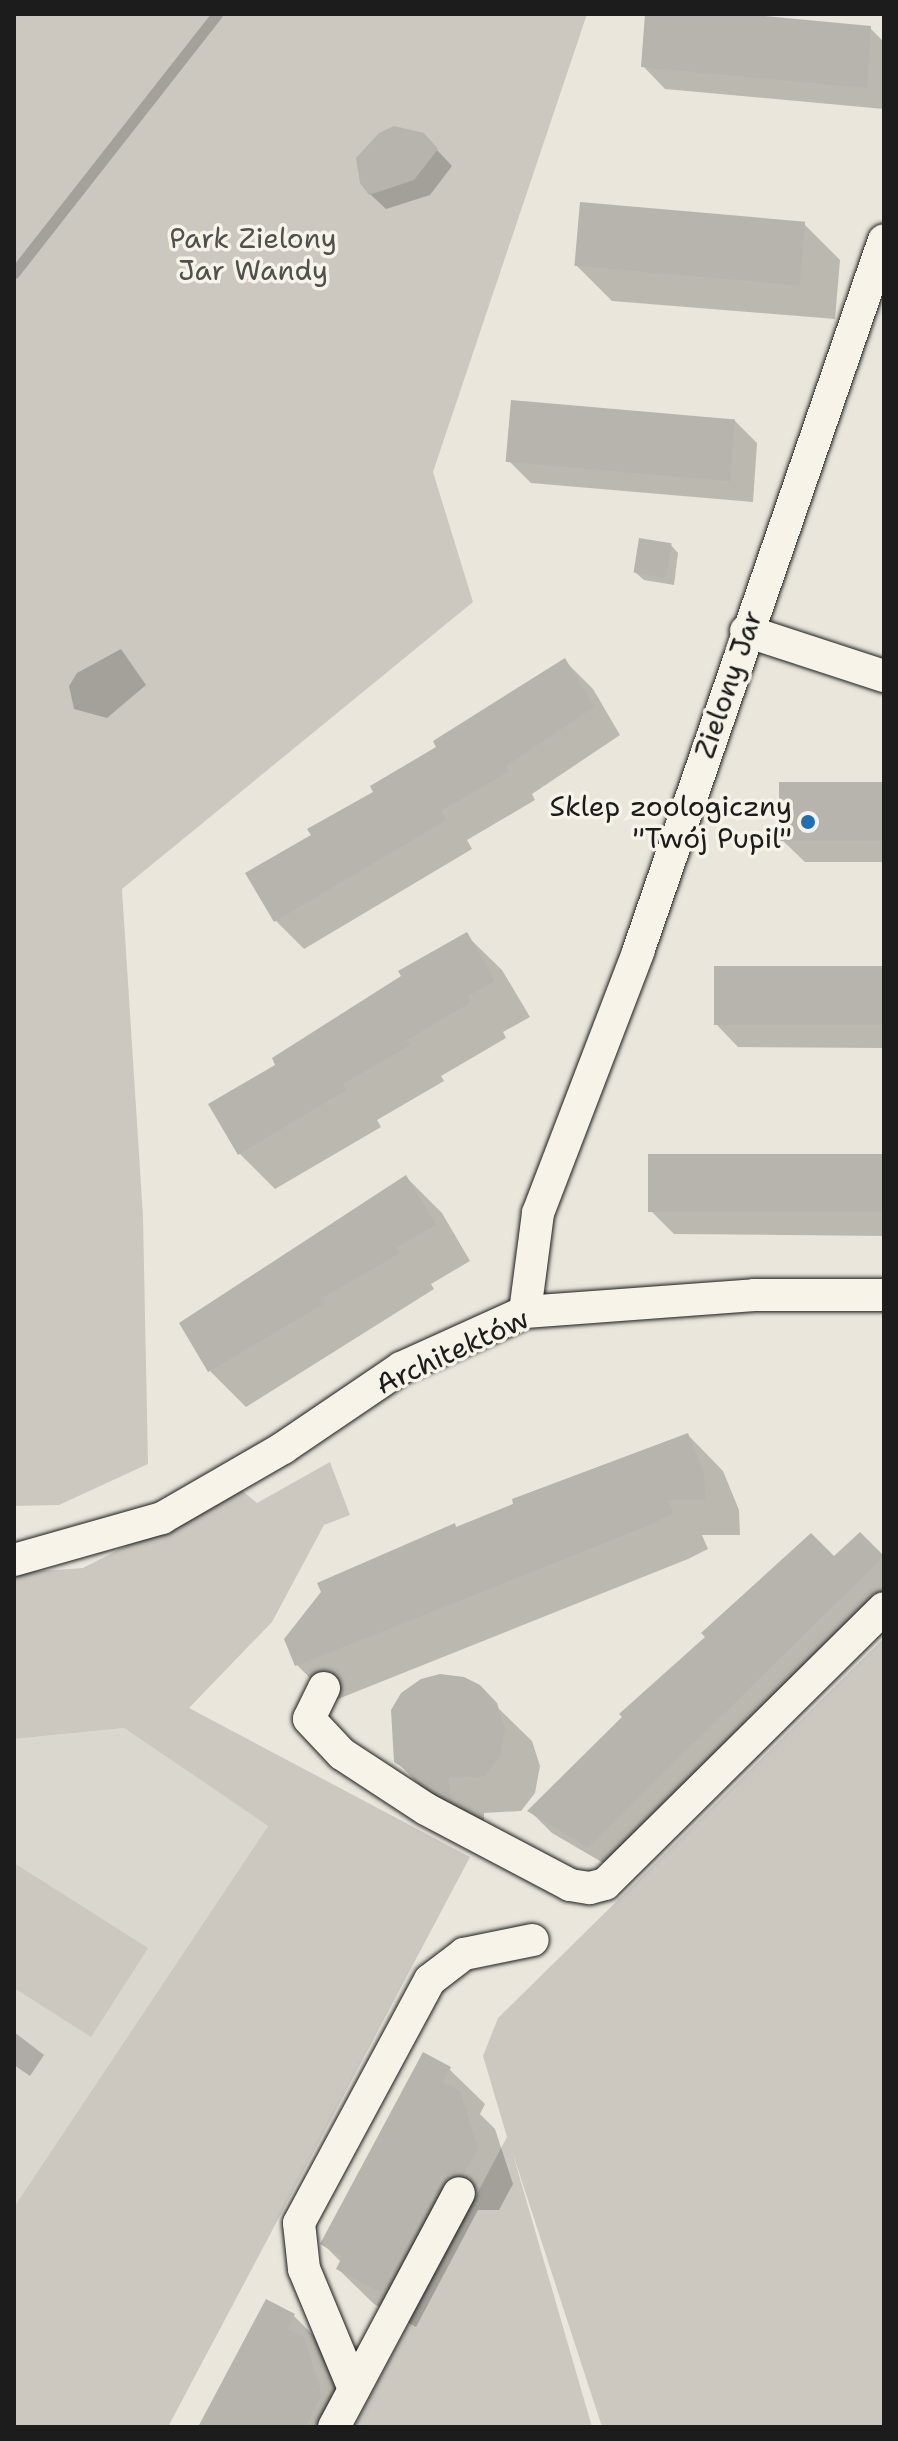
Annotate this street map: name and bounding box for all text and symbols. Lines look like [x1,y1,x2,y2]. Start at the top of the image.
park label: Park Zielony Jar Wandy [169,221,337,287]
street label: Zielony Jar [687,606,769,762]
place label: Sklep zoologiczny "Twój Pupil" [549,789,792,855]
marker: Sklep zoologiczny "Twój Pupil" [799,813,817,831]
street label: Architektów [370,1301,534,1401]

